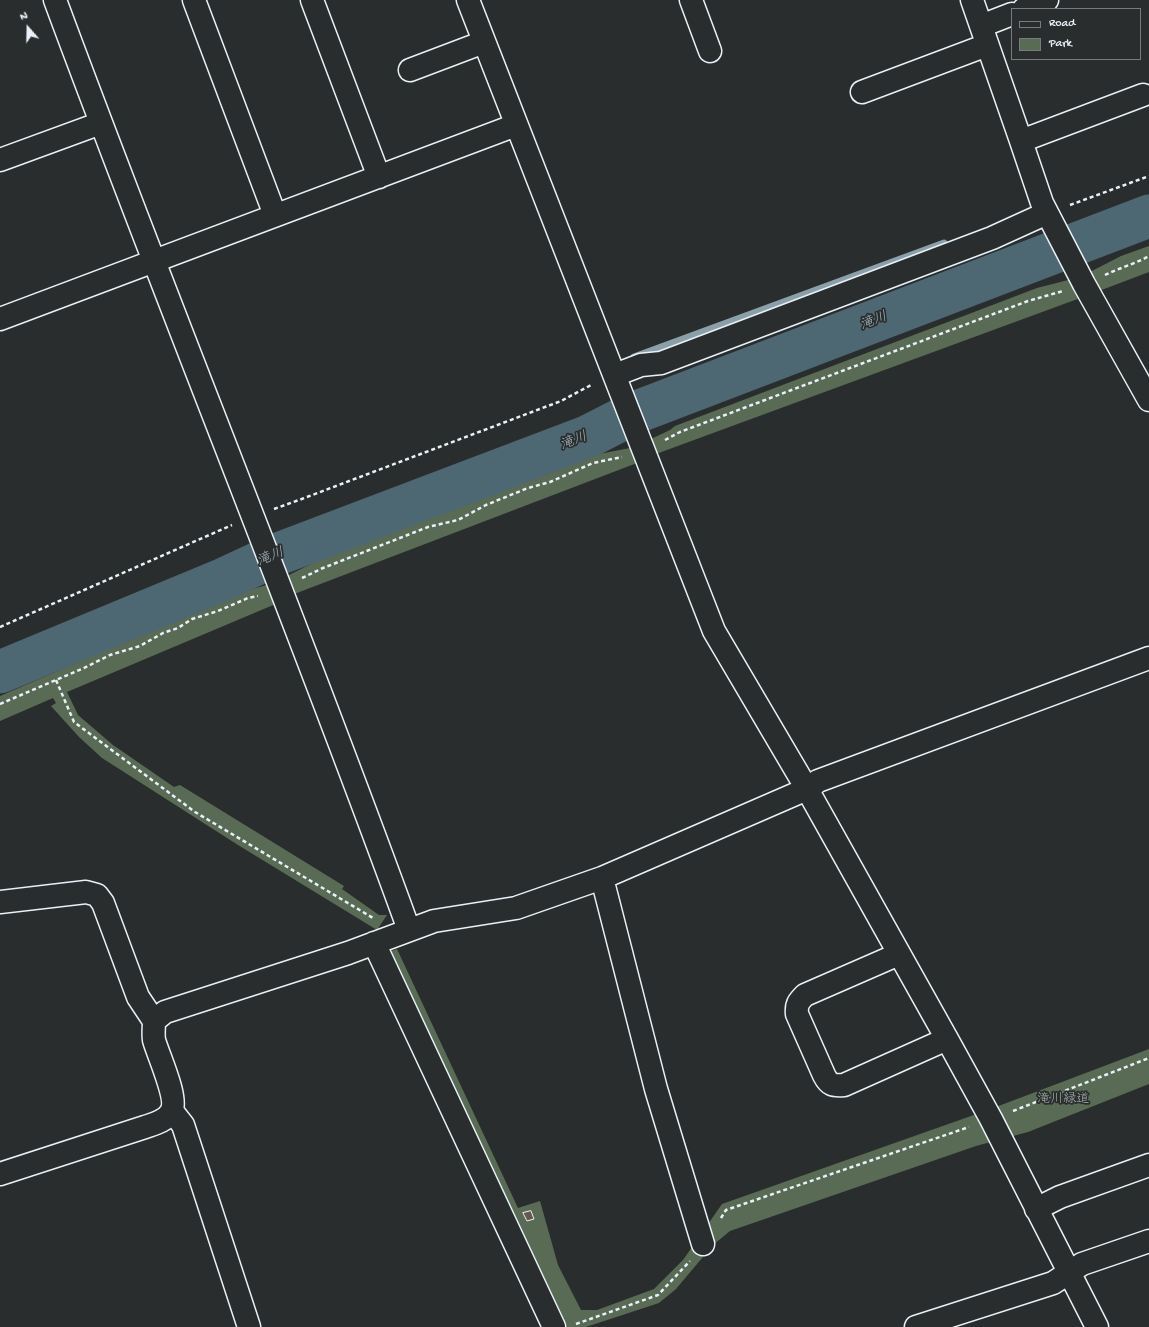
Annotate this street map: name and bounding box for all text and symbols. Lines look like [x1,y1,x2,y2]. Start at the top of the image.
north arrow [8,8,48,48]
legend [1011,8,1141,60]
text: N [18,10,29,24]
text: Road [1049,17,1075,31]
text: Park [1049,37,1072,51]
water label: 滝川 [858,309,890,335]
water label: 滝川 [558,429,590,455]
water label: 滝川 [255,545,287,571]
park label: 滝川緑道 [1037,1092,1089,1108]

